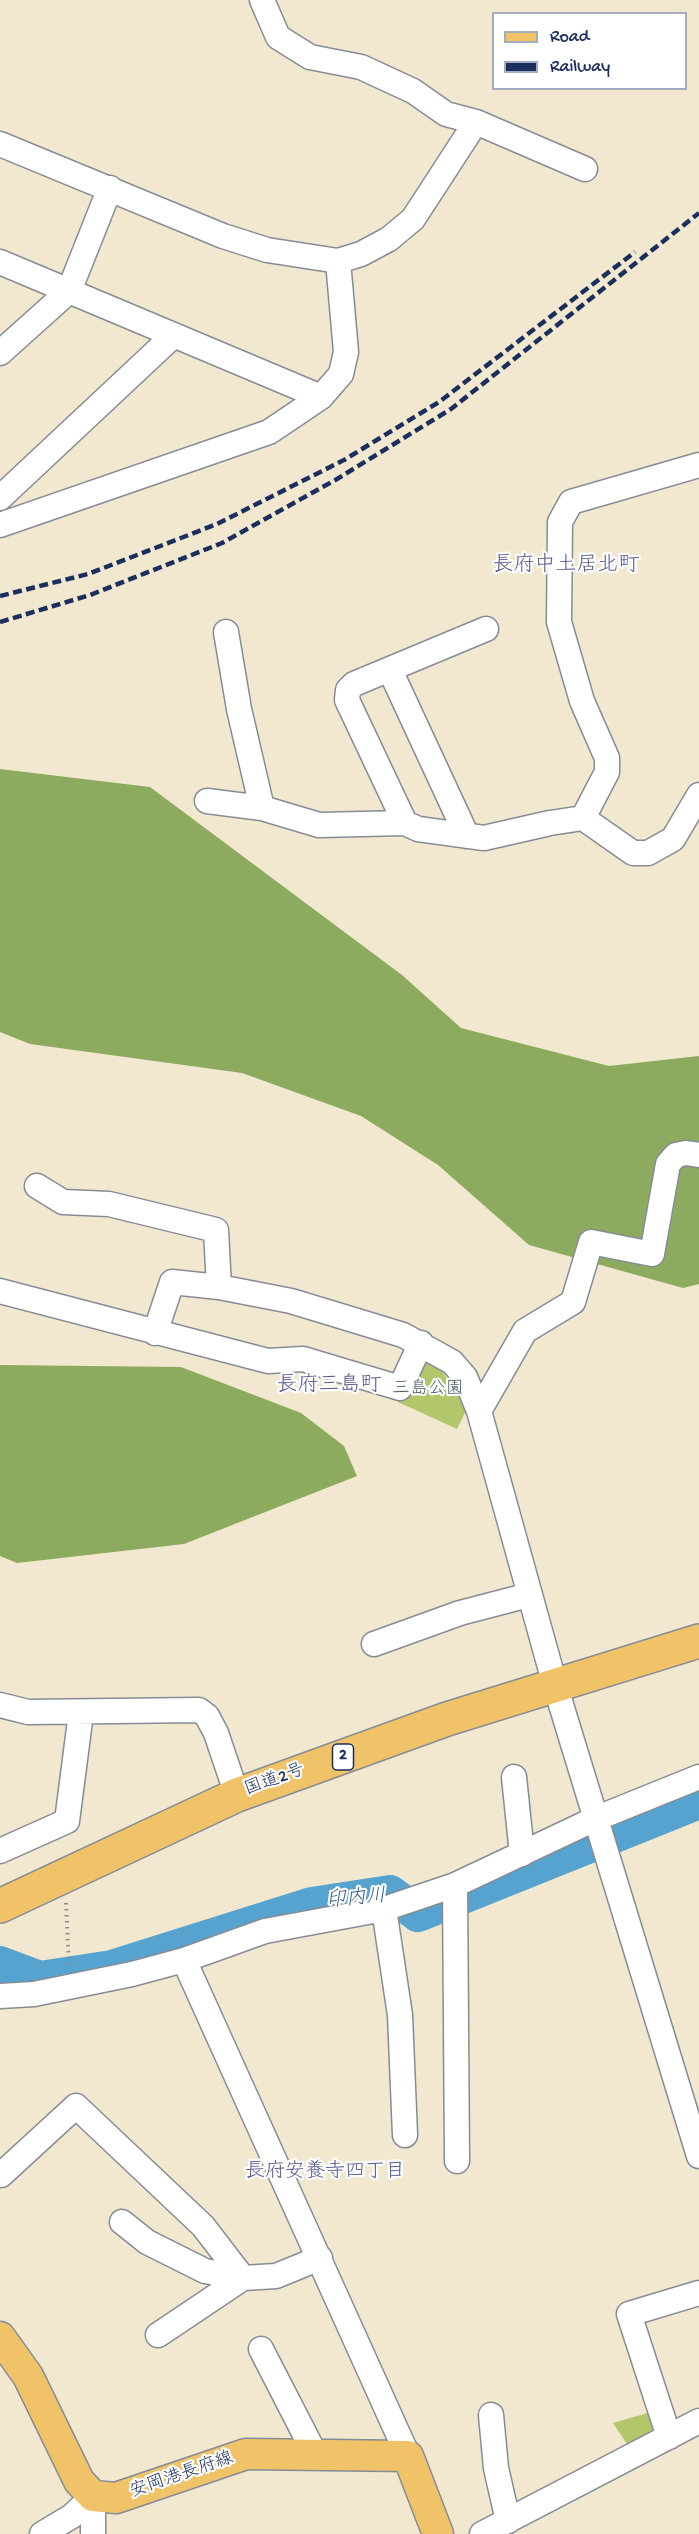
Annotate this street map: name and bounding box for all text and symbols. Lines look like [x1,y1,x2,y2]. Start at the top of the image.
legend [492,12,687,90]
text: Road [550,27,589,48]
text: Railway [550,57,610,78]
district label: 長府中土居北町 [493,554,639,580]
district label: 長府三島町 [277,1374,381,1400]
park label: 三島公園 [392,1379,464,1401]
road number: 2 [332,1744,354,1770]
street label: 国道2号 [242,1760,308,1802]
water label: 印内川 [325,1885,387,1915]
district label: 長府安養寺四丁目 [245,2161,405,2185]
street label: 安岡港長府線 [127,2448,237,2504]

